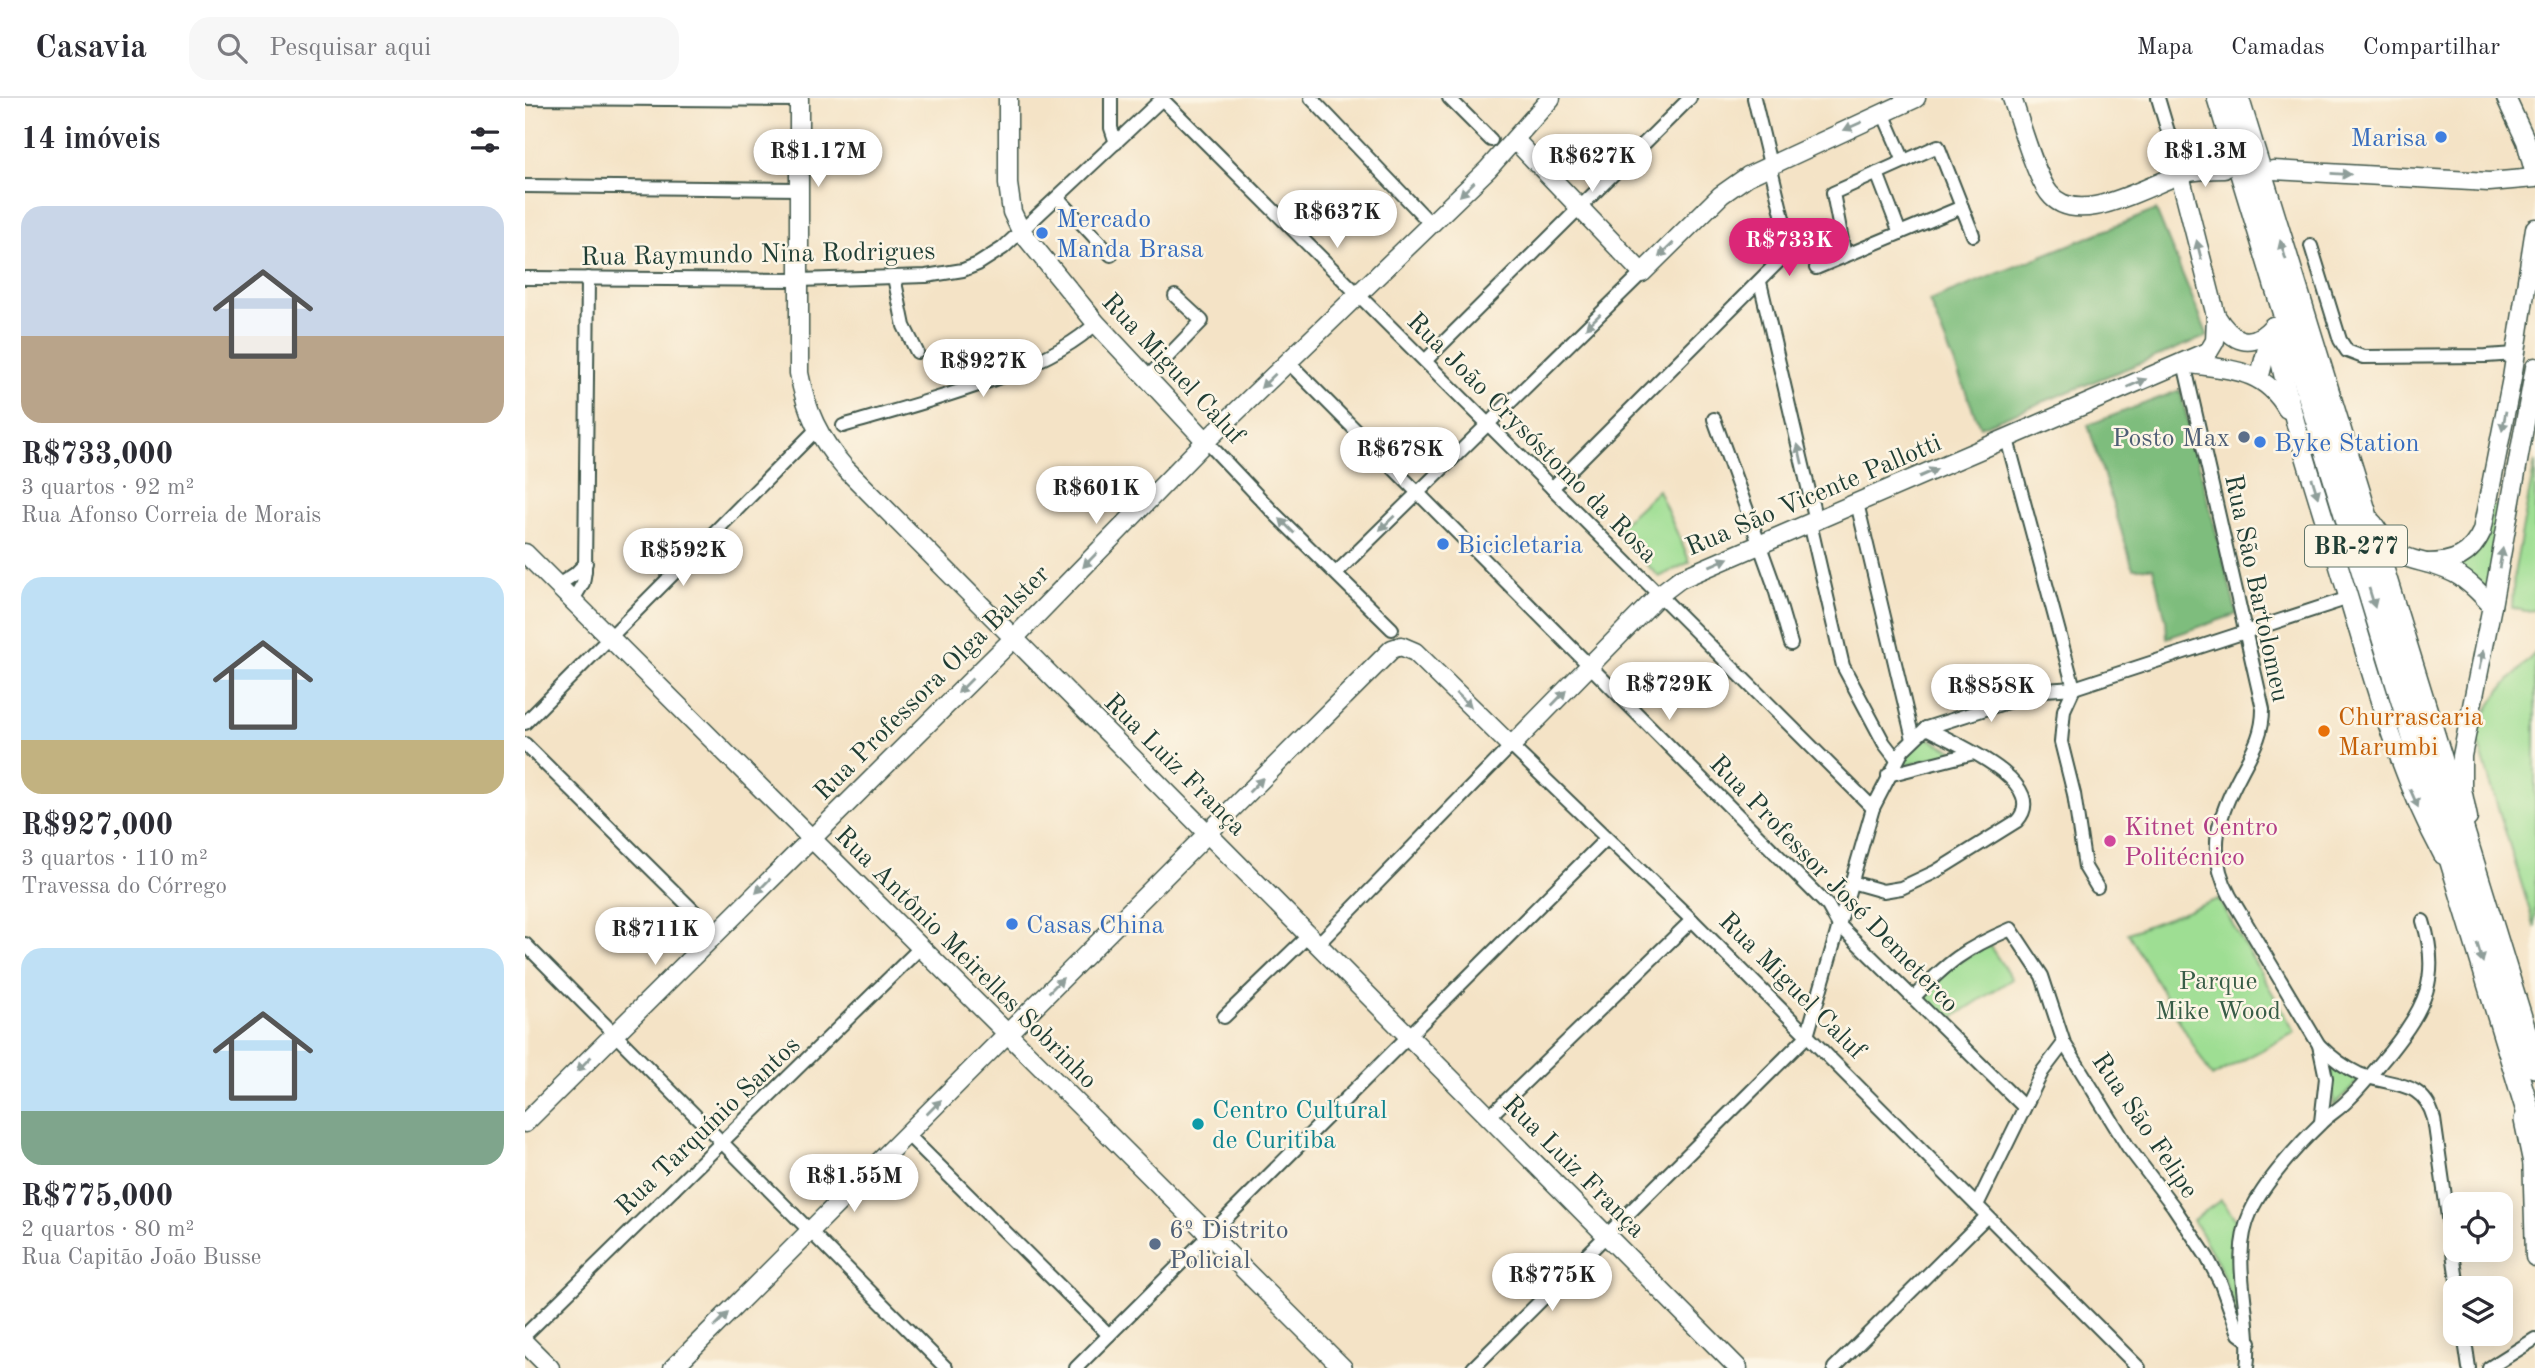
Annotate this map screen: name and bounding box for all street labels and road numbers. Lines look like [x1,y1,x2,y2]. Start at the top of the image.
street label: Rua Raymundo Nina Rodrigues [580,239,936,271]
street label: Rua Miguel Caluf [1096,289,1250,451]
street label: Rua João Crysóstomo da Rosa [1401,308,1662,569]
street label: Rua São Vicente Pallotti [1682,430,1945,562]
street label: Rua São Bartolomeu [2219,472,2293,705]
road number: BR-277 [2305,526,2407,566]
street label: Rua Professora Olga Balster [810,561,1055,806]
street label: Rua Luiz França [1099,689,1251,842]
street label: Rua Professor José Demeterco [1704,751,1963,1018]
street label: Rua Antônio Meirelles Sobrinho [830,822,1102,1094]
street label: Rua Miguel Caluf [1713,908,1871,1066]
street label: Rua Tarquínio Santos [611,1032,805,1221]
street label: Rua São Felipe [2086,1049,2202,1203]
street label: Rua Luiz França [1498,1091,1650,1244]

